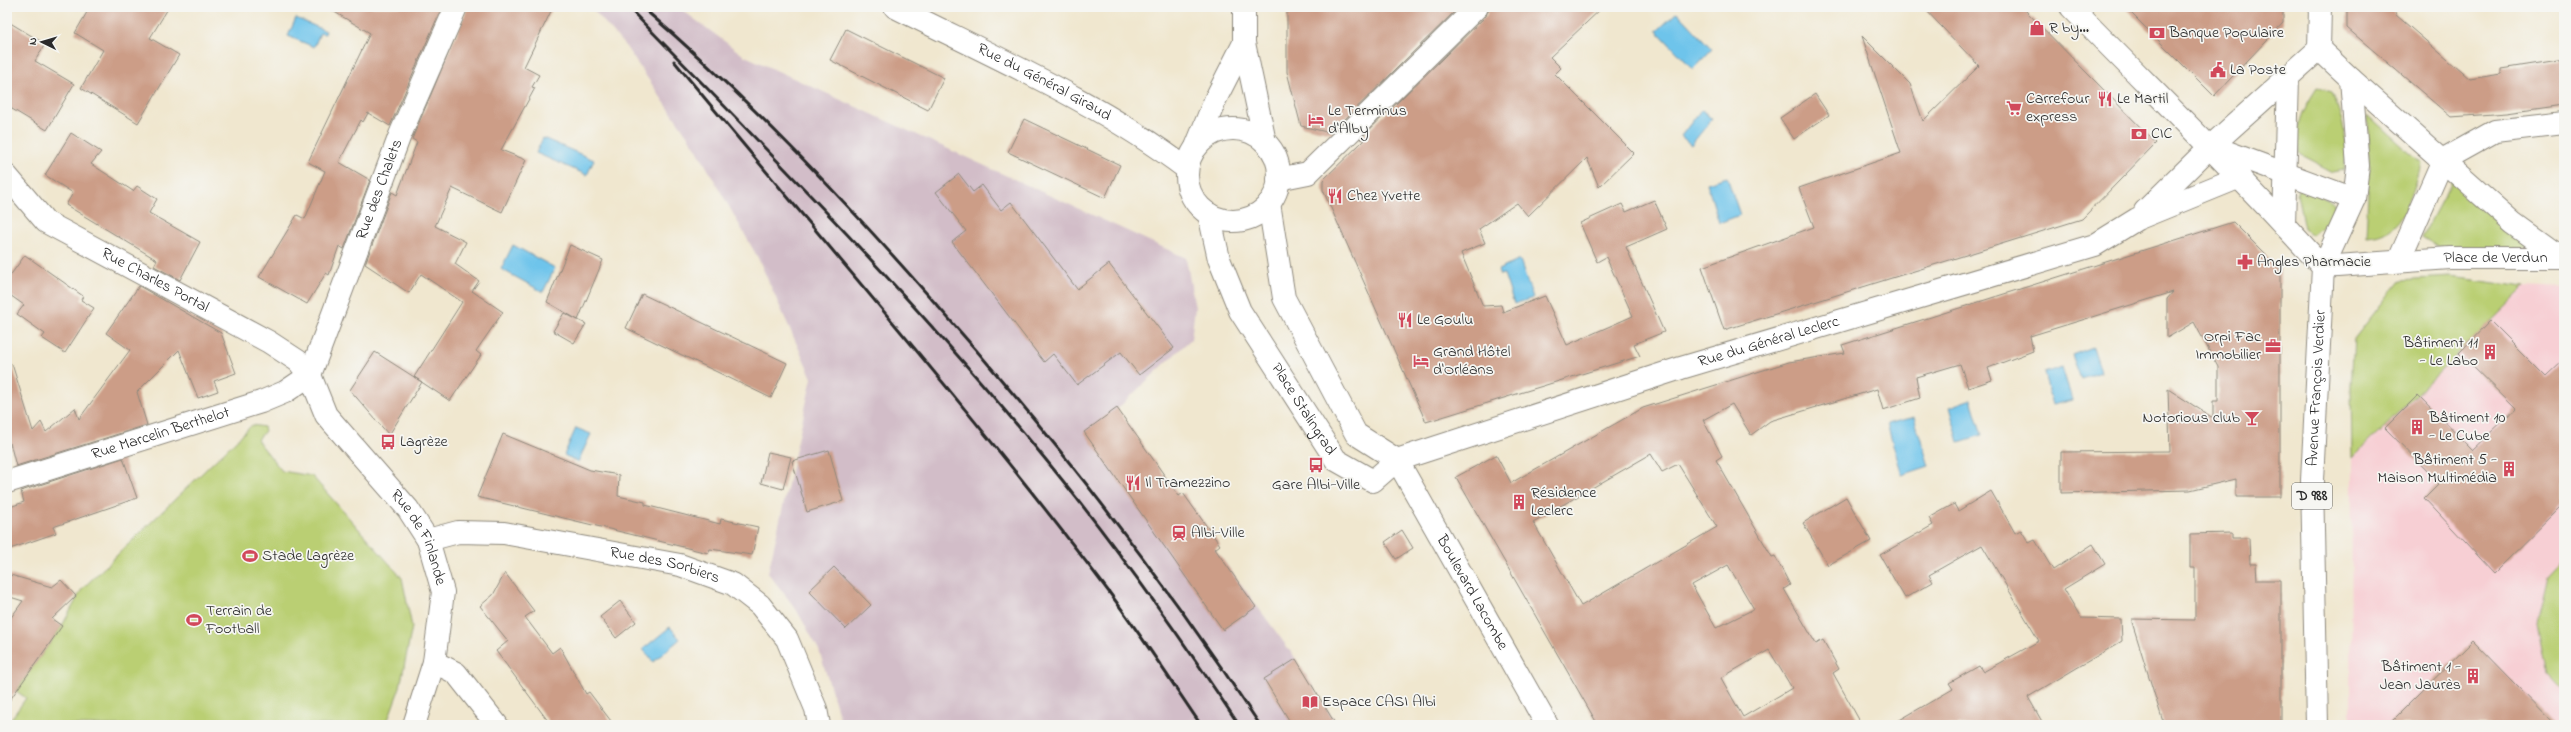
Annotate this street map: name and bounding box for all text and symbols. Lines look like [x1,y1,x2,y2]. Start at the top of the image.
place label: R by... [2049,16,2089,40]
shop icon: R by... [2028,19,2046,37]
place label: Banque Populaire [2168,21,2285,45]
north arrow [22,22,62,62]
bank icon: Banque Populaire [2148,24,2166,42]
text: N [25,37,41,46]
street label: Rue du Général Giraud [973,37,1116,128]
place label: La Poste [2230,58,2287,82]
public building icon: La Poste [2209,61,2227,79]
place label: Carrefour express [2026,87,2089,129]
place label: Le Martil [2117,87,2169,111]
restaurant icon: Le Martil [2096,90,2114,108]
place label: Le Terminus d'Alby [1328,99,1407,141]
supermarket icon: Carrefour express [2005,99,2023,117]
hotel icon: Le Terminus d'Alby [1307,111,1325,129]
place label: CIC [2151,122,2173,146]
bank icon: CIC [2130,125,2148,143]
street label: Rue des Chalets [350,136,409,243]
place label: Chez Yvette [1347,184,1421,208]
restaurant icon: Chez Yvette [1326,187,1344,205]
street label: Rue Charles Portal [97,242,214,320]
street label: Place de Verdun [2443,246,2548,270]
place label: Angles Pharmacie [2257,250,2372,274]
pharmacy icon: Angles Pharmacie [2236,253,2254,271]
place label: Le Goulu [1417,308,1473,332]
street label: Rue du Général Leclerc [1695,309,1843,374]
street label: Avenue François Verdier [2301,309,2333,467]
restaurant icon: Le Goulu [1396,311,1414,329]
place label: Orpi Fac Immobilier [2196,325,2262,367]
place label: Bâtiment 11 - Le Labo [2402,331,2478,373]
office icon: Orpi Fac Immobilier [2264,337,2282,355]
place label: Grand Hôtel d'Orléans [1433,340,1511,382]
building icon: Bâtiment 11 - Le Labo [2481,343,2499,361]
hotel icon: Grand Hôtel d'Orléans [1412,352,1430,370]
street label: Place Stalingrad [1265,358,1342,460]
street label: Rue Marcelin Berthelot [88,400,233,467]
place label: Notorious club [2142,406,2241,430]
place label: Bâtiment 10 - Le Cube [2428,406,2506,448]
bar icon: Notorious club [2243,409,2261,427]
building icon: Bâtiment 10 - Le Cube [2408,418,2426,436]
place label: Lagrèze [400,430,449,454]
bus stop icon: Lagrèze [379,433,397,451]
place label: Bâtiment 5 - Maison Multimédia [2378,448,2497,490]
bus stop icon: Gare Albi-Ville [1307,456,1325,474]
building icon: Bâtiment 5 - Maison Multimédia [2500,460,2518,478]
place label: Il Tramezzino [1145,471,1230,495]
place label: Gare Albi-Ville [1272,473,1361,497]
restaurant icon: Il Tramezzino [1124,474,1142,492]
place label: Résidence Leclerc [1531,481,1597,523]
road number: D 988 [2292,483,2332,509]
street label: Rue de Finlande [384,484,453,589]
building icon: Résidence Leclerc [1510,493,1528,511]
place label: Albi-Ville [1191,521,1245,545]
station icon: Albi-Ville [1170,524,1188,542]
street label: Boulevard Lacombe [1429,530,1515,655]
street label: Rue des Sorbiers [608,540,723,590]
place label: Stade Lagrèze [262,544,355,568]
sports icon: Stade Lagrèze [241,547,259,565]
place label: Terrain de Football [205,599,273,641]
sports icon: Terrain de Football [185,611,203,629]
place label: Bâtiment 1 - Jean Jaurès [2380,655,2461,697]
building icon: Bâtiment 1 - Jean Jaurès [2464,667,2482,685]
place label: Espace CASI Albi [1322,690,1436,714]
library icon: Espace CASI Albi [1301,693,1319,711]

